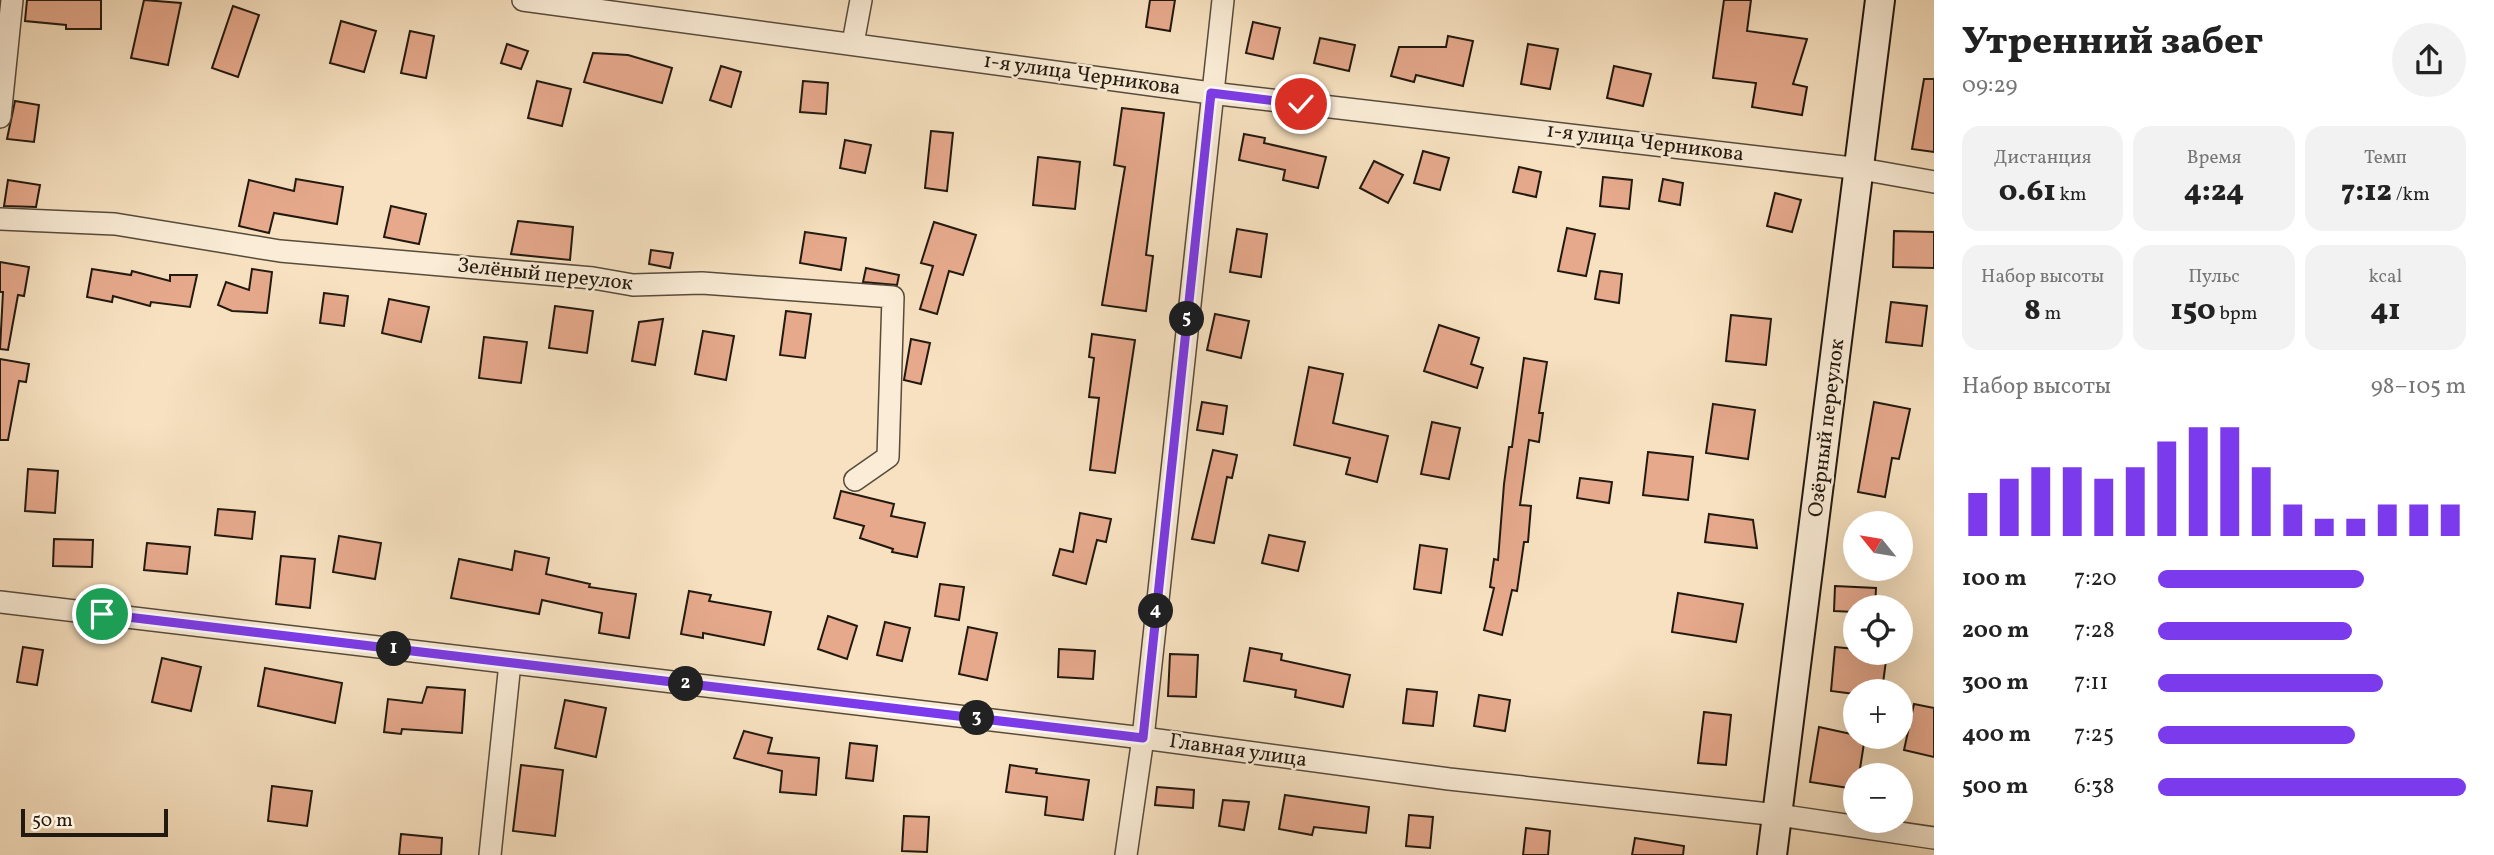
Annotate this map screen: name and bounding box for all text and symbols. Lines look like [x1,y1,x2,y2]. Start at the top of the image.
text: Утренний забег [1962,17,2263,70]
button: share [2392,23,2466,97]
street label: 1-я улица Черникова [982,47,1182,103]
text: 09:29 [1962,70,2017,102]
pin [1271,74,1331,134]
icon: check [1282,85,1320,123]
street label: 1-я улица Черникова [1545,116,1745,170]
text: Дистанция [1994,145,2092,171]
text: Время [2187,145,2241,171]
text: Темп [2364,145,2407,171]
text: 0.61 [1999,171,2056,213]
text: 4:24 [2184,171,2244,213]
text: 7:12 [2341,171,2392,213]
text: km [2056,182,2087,208]
text: /km [2392,182,2430,208]
street label: Зелёный переулок [456,251,634,299]
text: Набор высоты [1981,264,2104,290]
text: Пульс [2188,264,2240,290]
text: kcal [2368,264,2402,290]
text: 8 [2024,290,2041,332]
text: 150 [2170,290,2216,332]
text: 41 [2370,290,2401,332]
text: m [2041,301,2061,327]
text: bpm [2216,301,2258,327]
pin: 5 [1170,302,1204,336]
text: 5 [1182,305,1191,331]
street label: Озёрный переулок [1802,337,1852,519]
text: Набор высоты [1962,371,2111,403]
text: 98–105 m [2371,371,2466,403]
north arrow [1843,511,1913,581]
map controls [1843,511,1913,833]
text: 100 m [1962,563,2027,595]
text: 7:20 [2074,563,2117,595]
pin [72,584,132,644]
pin: 4 [1138,594,1174,628]
icon: arrive [83,595,121,633]
button: locate [1843,595,1913,665]
text: 4 [1150,597,1161,623]
text: 200 m [1962,615,2029,647]
text: 7:28 [2074,615,2115,647]
pin: 1 [376,632,412,666]
text: 1 [390,635,397,661]
pin: 2 [668,666,704,702]
text: 300 m [1962,667,2029,699]
text: 7:11 [2074,667,2108,699]
text: 2 [681,670,690,696]
button: + [1843,679,1913,749]
pin: 3 [960,700,995,736]
text: 3 [972,704,981,730]
text: 400 m [1962,719,2031,751]
text: 7:25 [2074,719,2114,751]
street label: Главная улица [1167,727,1309,775]
button: − [1843,763,1913,833]
text: 500 m [1962,771,2028,803]
text: 6:38 [2074,771,2115,803]
scale bar [21,806,168,838]
text: 50 m [32,808,73,834]

